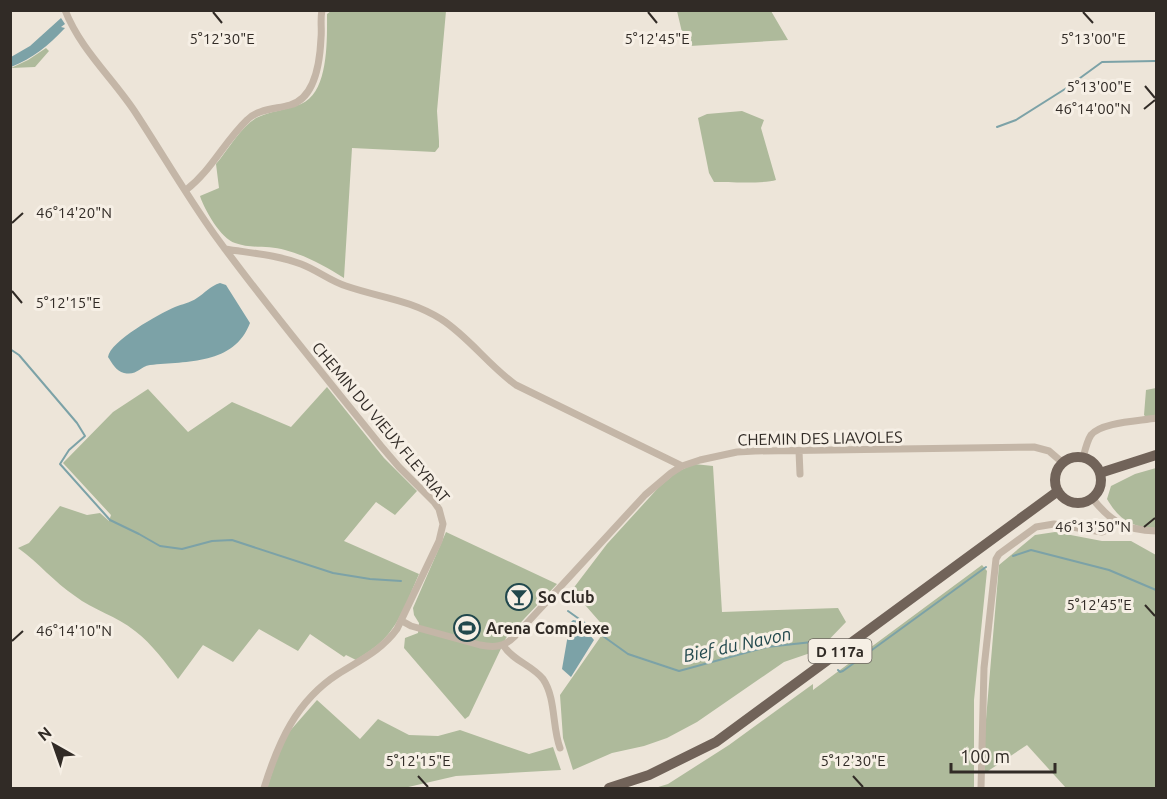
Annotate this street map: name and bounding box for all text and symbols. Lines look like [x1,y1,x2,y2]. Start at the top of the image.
text: 5°12'30"E [189,30,255,47]
text: 5°12'45"E [624,30,690,47]
text: 5°13'00"E [1060,30,1126,47]
text: 5°13'00"E [1066,78,1132,95]
text: 46°14'00"N [1055,100,1131,117]
text: 46°14'20"N [36,204,112,221]
text: 5°12'15"E [35,294,101,311]
street label: CHEMIN DU VIEUX FLEYRIAT [309,338,453,506]
street label: CHEMIN DES LIAVOLES [737,428,903,448]
text: 46°13'50"N [1055,518,1131,535]
bar icon: So Club [504,582,534,612]
place label: So Club [538,588,595,606]
text: 5°12'45"E [1066,596,1132,613]
sports icon: Arena Complexe [452,613,482,643]
place label: Arena Complexe [486,619,609,637]
text: 46°14'10"N [36,622,112,639]
water label: Bief du Navon [681,623,793,666]
road number: D 117a [808,639,872,663]
north arrow [24,715,84,775]
text: N [34,723,55,744]
scale bar [951,736,1054,774]
text: 100 m [960,746,1010,766]
text: 5°12'15"E [385,752,451,769]
text: 5°12'30"E [820,752,886,769]

